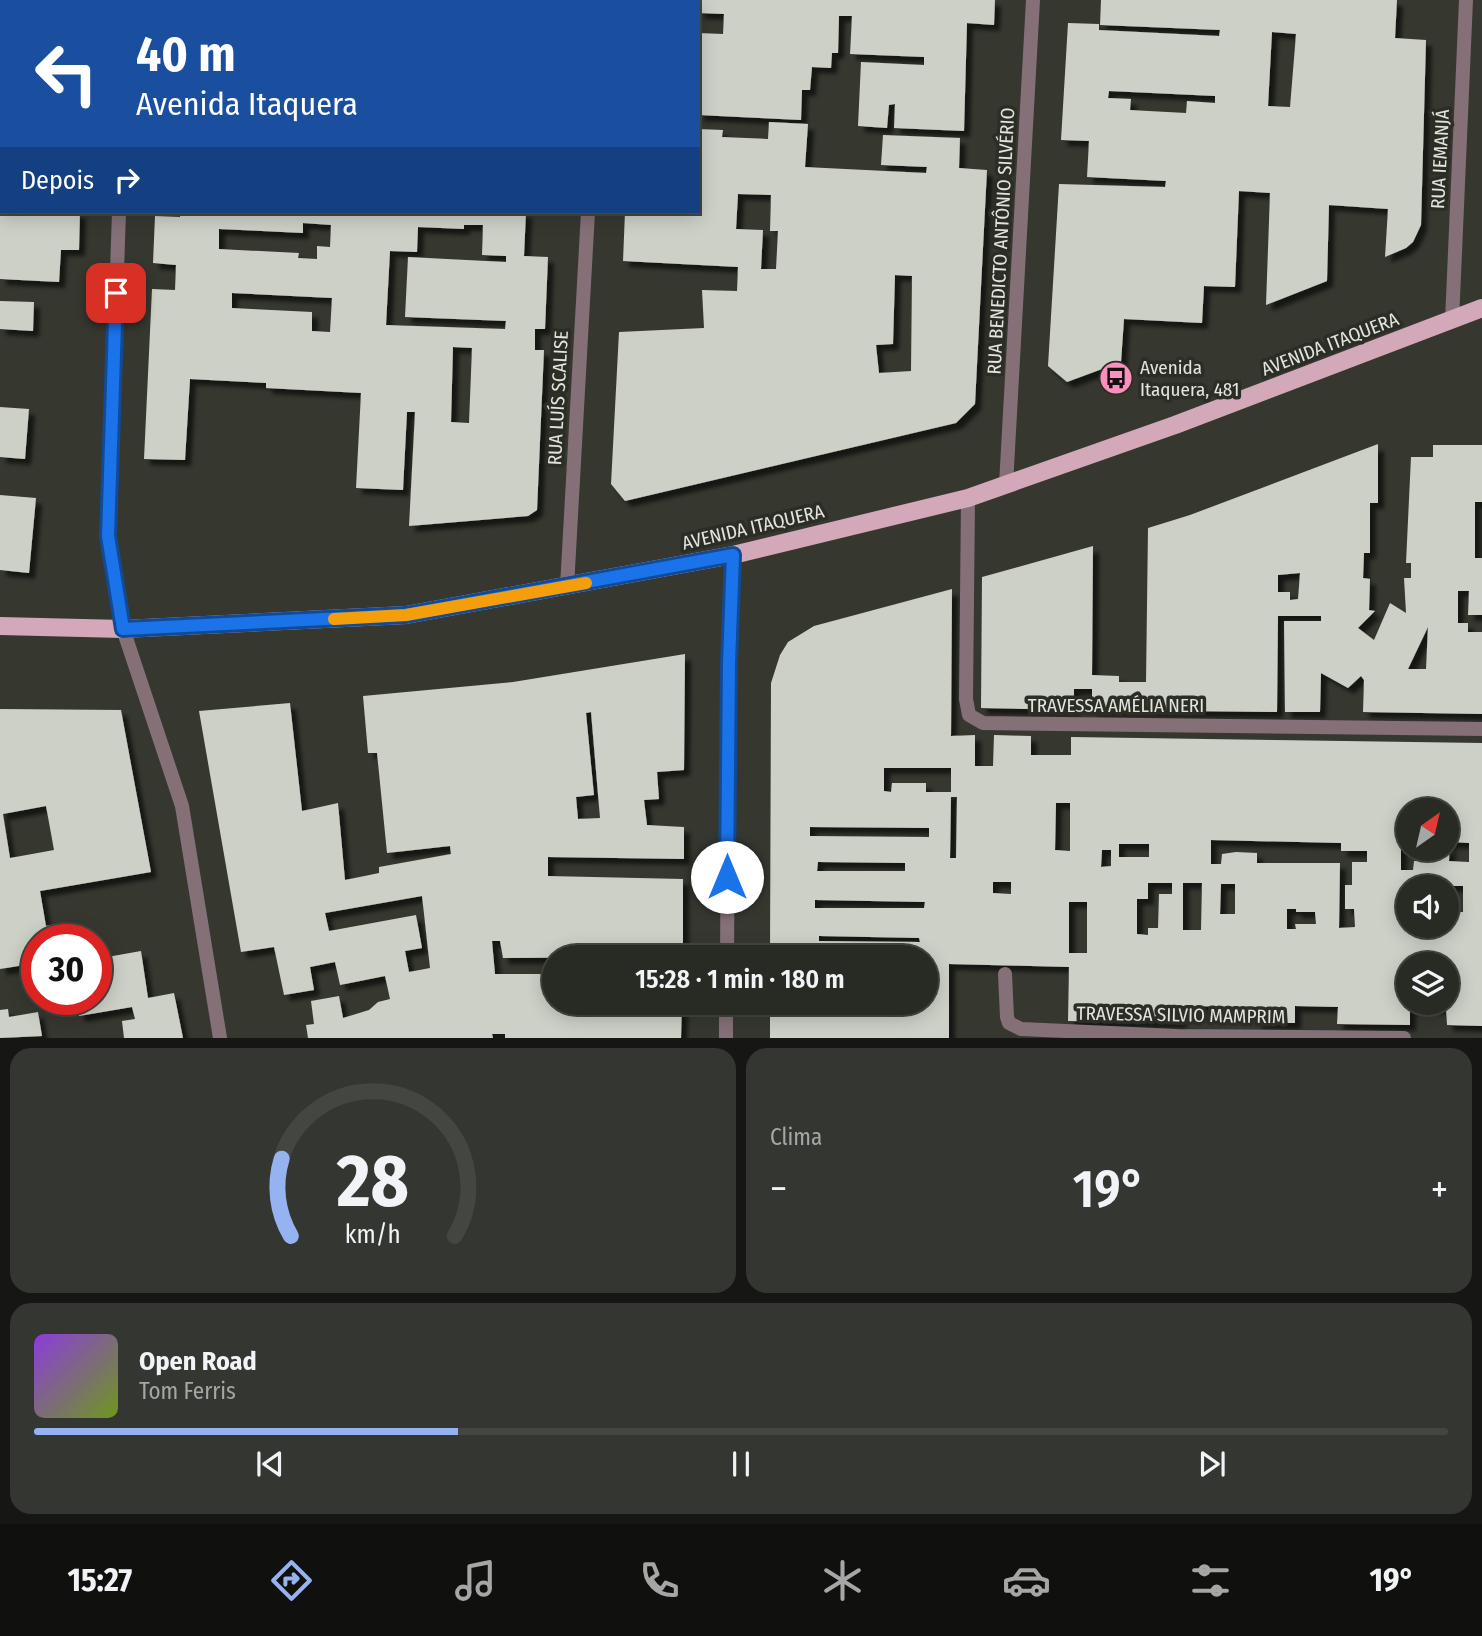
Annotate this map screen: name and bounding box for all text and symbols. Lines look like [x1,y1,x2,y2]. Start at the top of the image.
text: 40 m [136,25,236,84]
icon: left [21,28,112,119]
text: Avenida Itaquera [136,85,358,123]
street label: RUA BENEDICTO ANTÔNIO SILVÉRIO [983,107,1019,375]
street label: RUA IEMANJÁ [1426,109,1454,209]
icon: right [108,161,146,199]
text: Depois [21,165,94,196]
pin [86,263,146,323]
icon: arrive [97,274,135,312]
street label: AVENIDA ITAQUERA [1258,307,1402,381]
street label: RUA LUÍS SCALISE [543,330,573,466]
place label: Avenida Itaquera, 481 [1140,356,1239,401]
bus stop icon: Avenida Itaquera, 481 [1097,359,1135,397]
street label: AVENIDA ITAQUERA [680,499,826,555]
street label: TRAVESSA AMÉLIA NERI [1028,694,1204,717]
north arrow [1396,798,1460,861]
map controls [1396,798,1459,1015]
position arrow [690,840,764,914]
button: sound [1396,875,1459,938]
speed limit sign: 30 [21,924,112,1015]
button: layers [1396,952,1459,1015]
text: 15:28 · 1 min · 180 m [635,964,845,995]
street label: TRAVESSA SILVIO MAMPRIM [1077,1002,1285,1028]
text: Clima [770,1123,822,1151]
text: 28 [336,1139,409,1226]
text: 19° [1073,1158,1145,1221]
text: − [770,1166,787,1212]
text: + [1431,1166,1448,1212]
text: km/h [345,1220,401,1250]
text: Open Road [139,1346,257,1377]
text: Tom Ferris [139,1377,236,1405]
icon: previous [251,1445,289,1483]
icon: pause [722,1445,760,1483]
icon: next [1193,1445,1231,1483]
icon: directions [267,1556,316,1605]
icon: music [451,1556,500,1605]
icon: phone [635,1556,684,1605]
icon: climate [818,1556,867,1605]
icon: car [1002,1556,1051,1605]
icon: filters [1186,1556,1235,1605]
text: 15:27 [67,1561,132,1599]
text: 19° [1370,1561,1415,1599]

